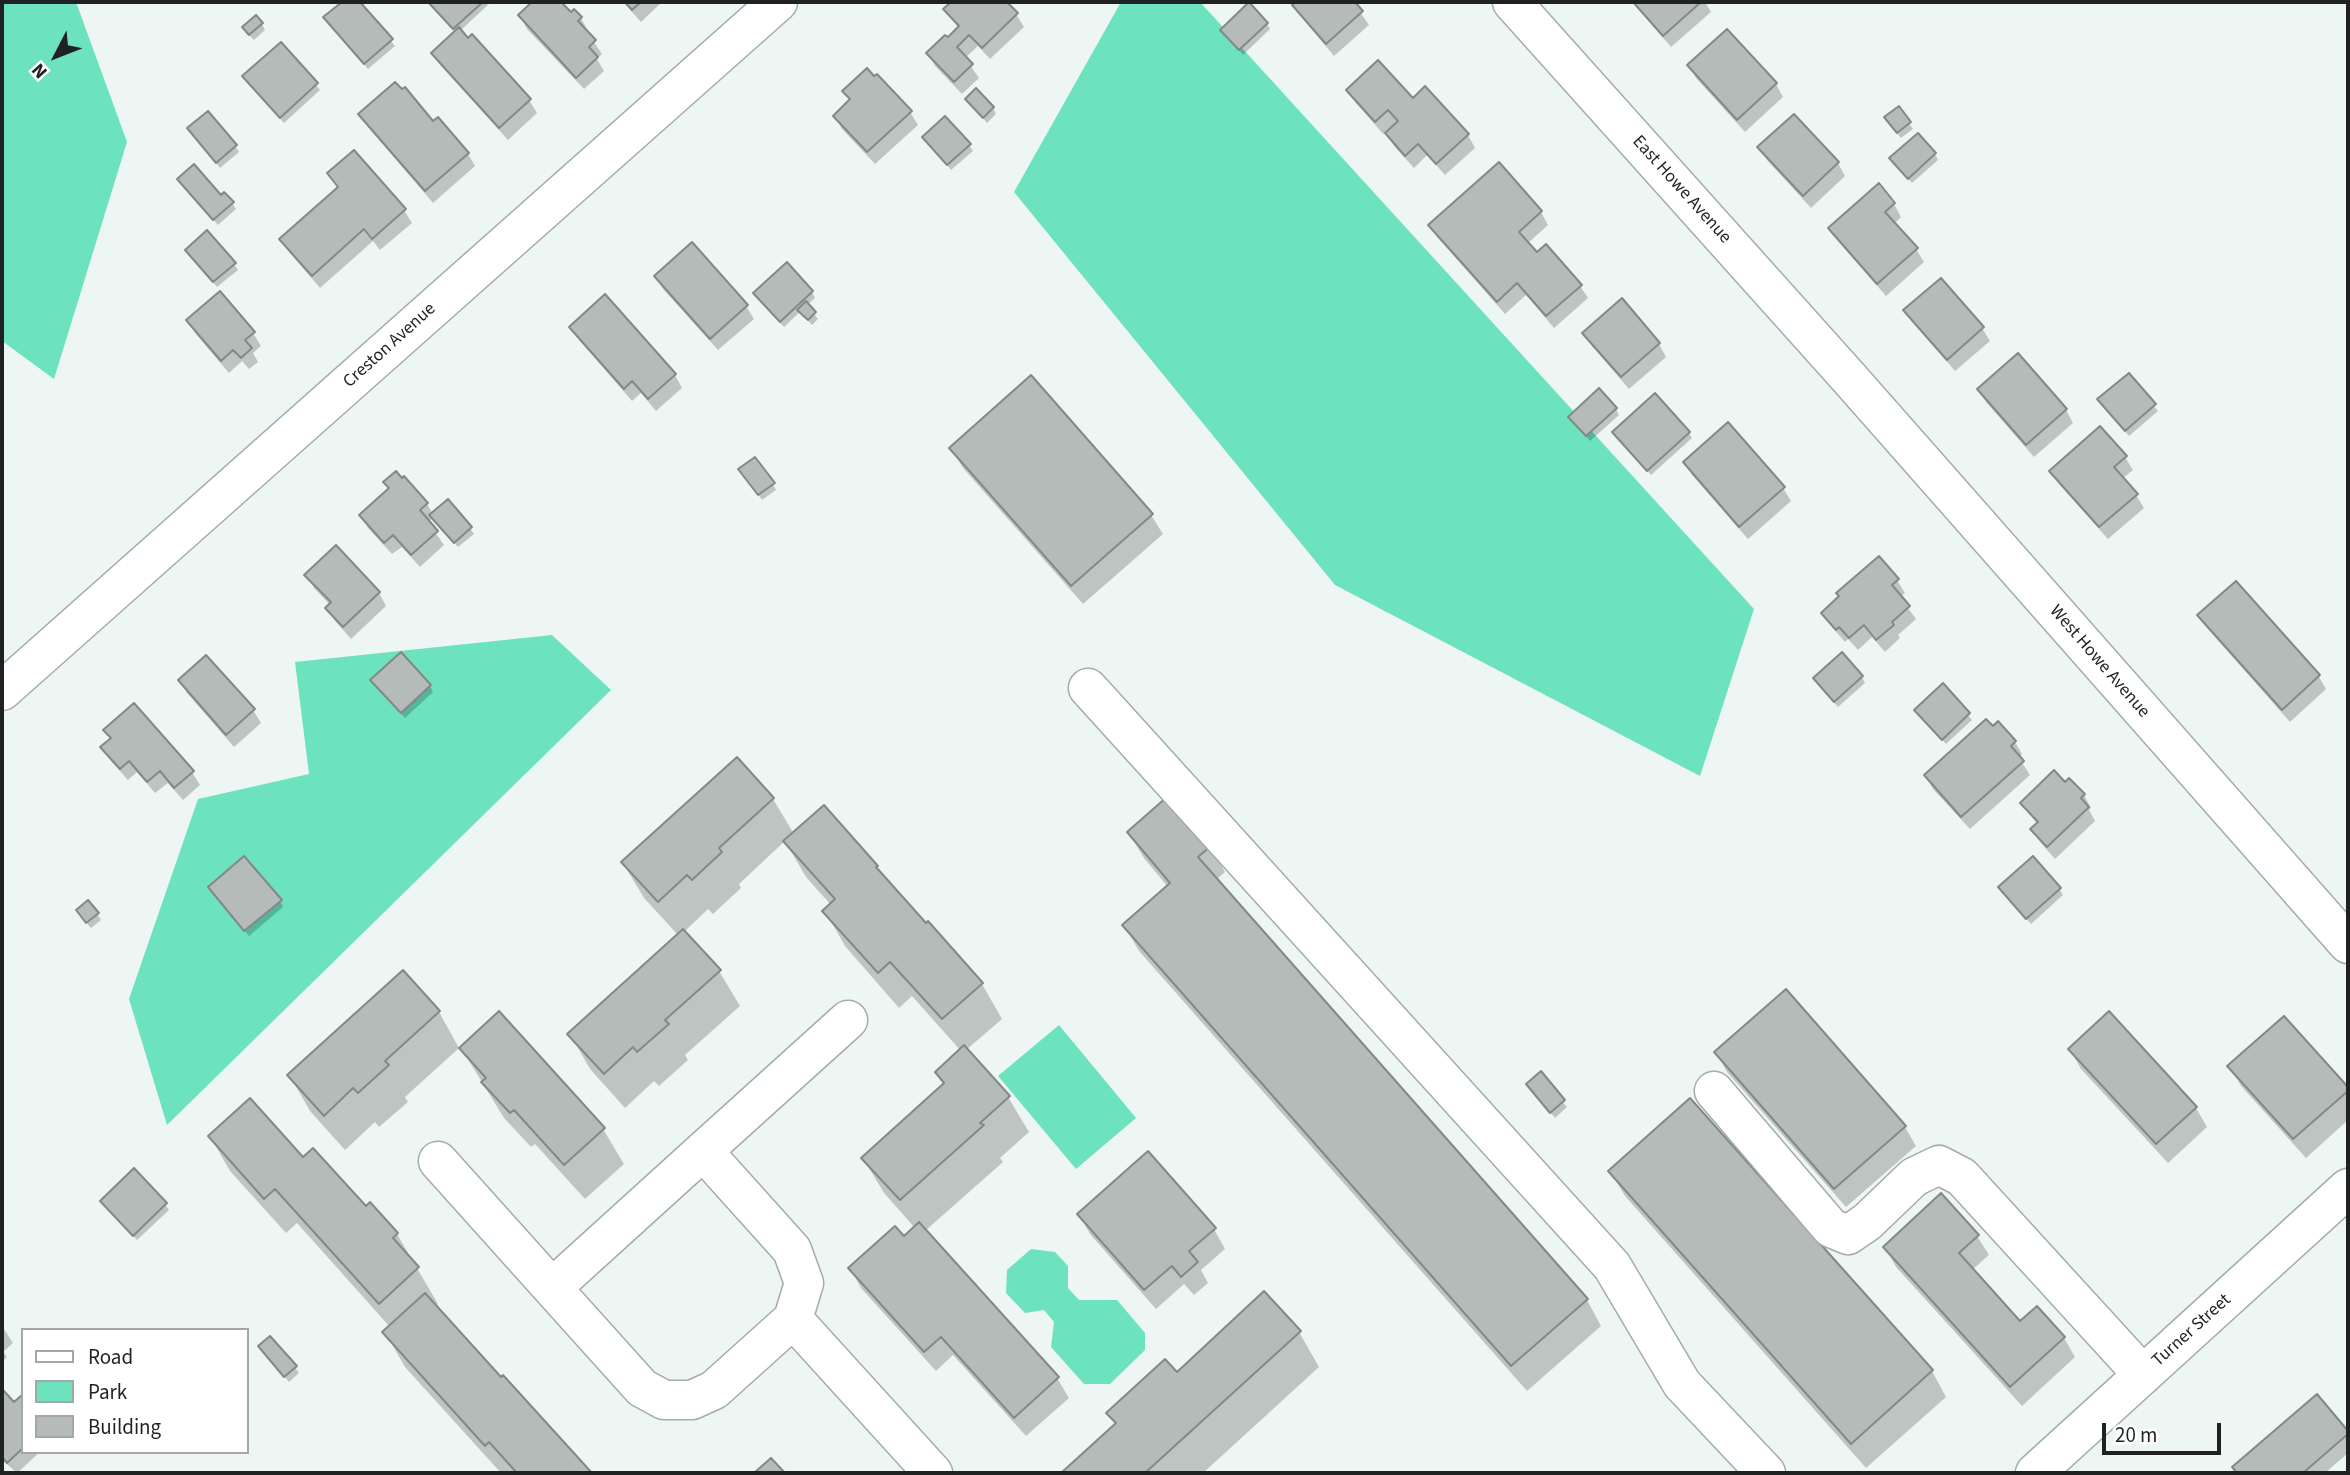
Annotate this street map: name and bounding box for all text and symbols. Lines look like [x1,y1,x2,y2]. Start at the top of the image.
north arrow [21,21,91,91]
text: N [26,57,54,84]
street label: East Howe Avenue [1627,132,1735,248]
street label: Creston Avenue [339,299,441,393]
street label: West Howe Avenue [2044,601,2154,723]
street label: Turner Street [2148,1290,2236,1372]
legend [21,1328,248,1454]
text: Road [88,1342,133,1372]
text: Park [88,1377,127,1407]
scale bar [2105,1408,2224,1452]
text: Building [88,1412,161,1442]
text: 20 m [2115,1420,2157,1450]

